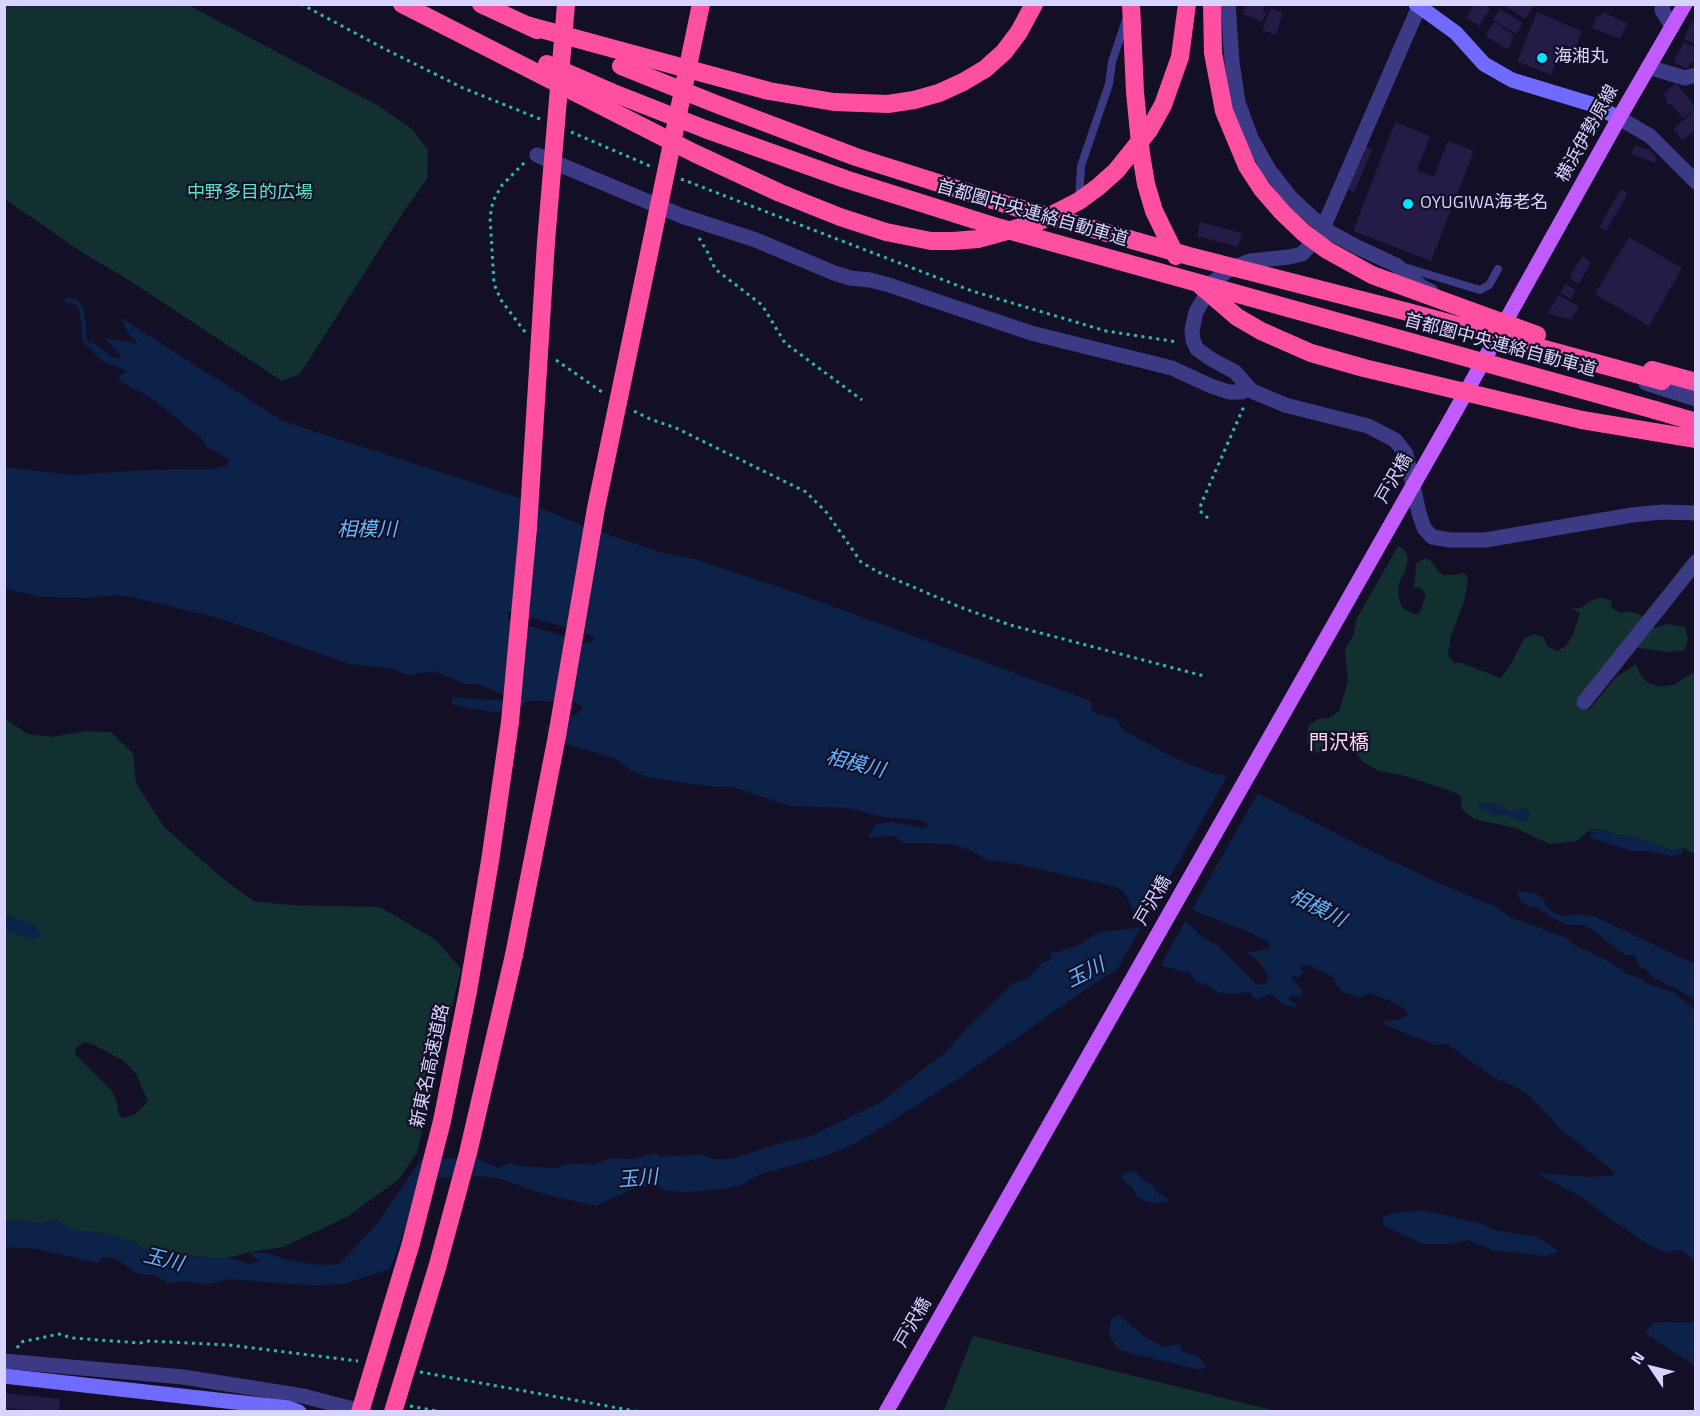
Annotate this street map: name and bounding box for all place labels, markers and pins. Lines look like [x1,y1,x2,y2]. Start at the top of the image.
place label: 海湘丸 [1554,47,1608,69]
marker: 海湘丸 [1535,51,1549,65]
place label: OYUGIWA海老名 [1420,193,1548,215]
marker: OYUGIWA海老名 [1401,197,1415,211]

